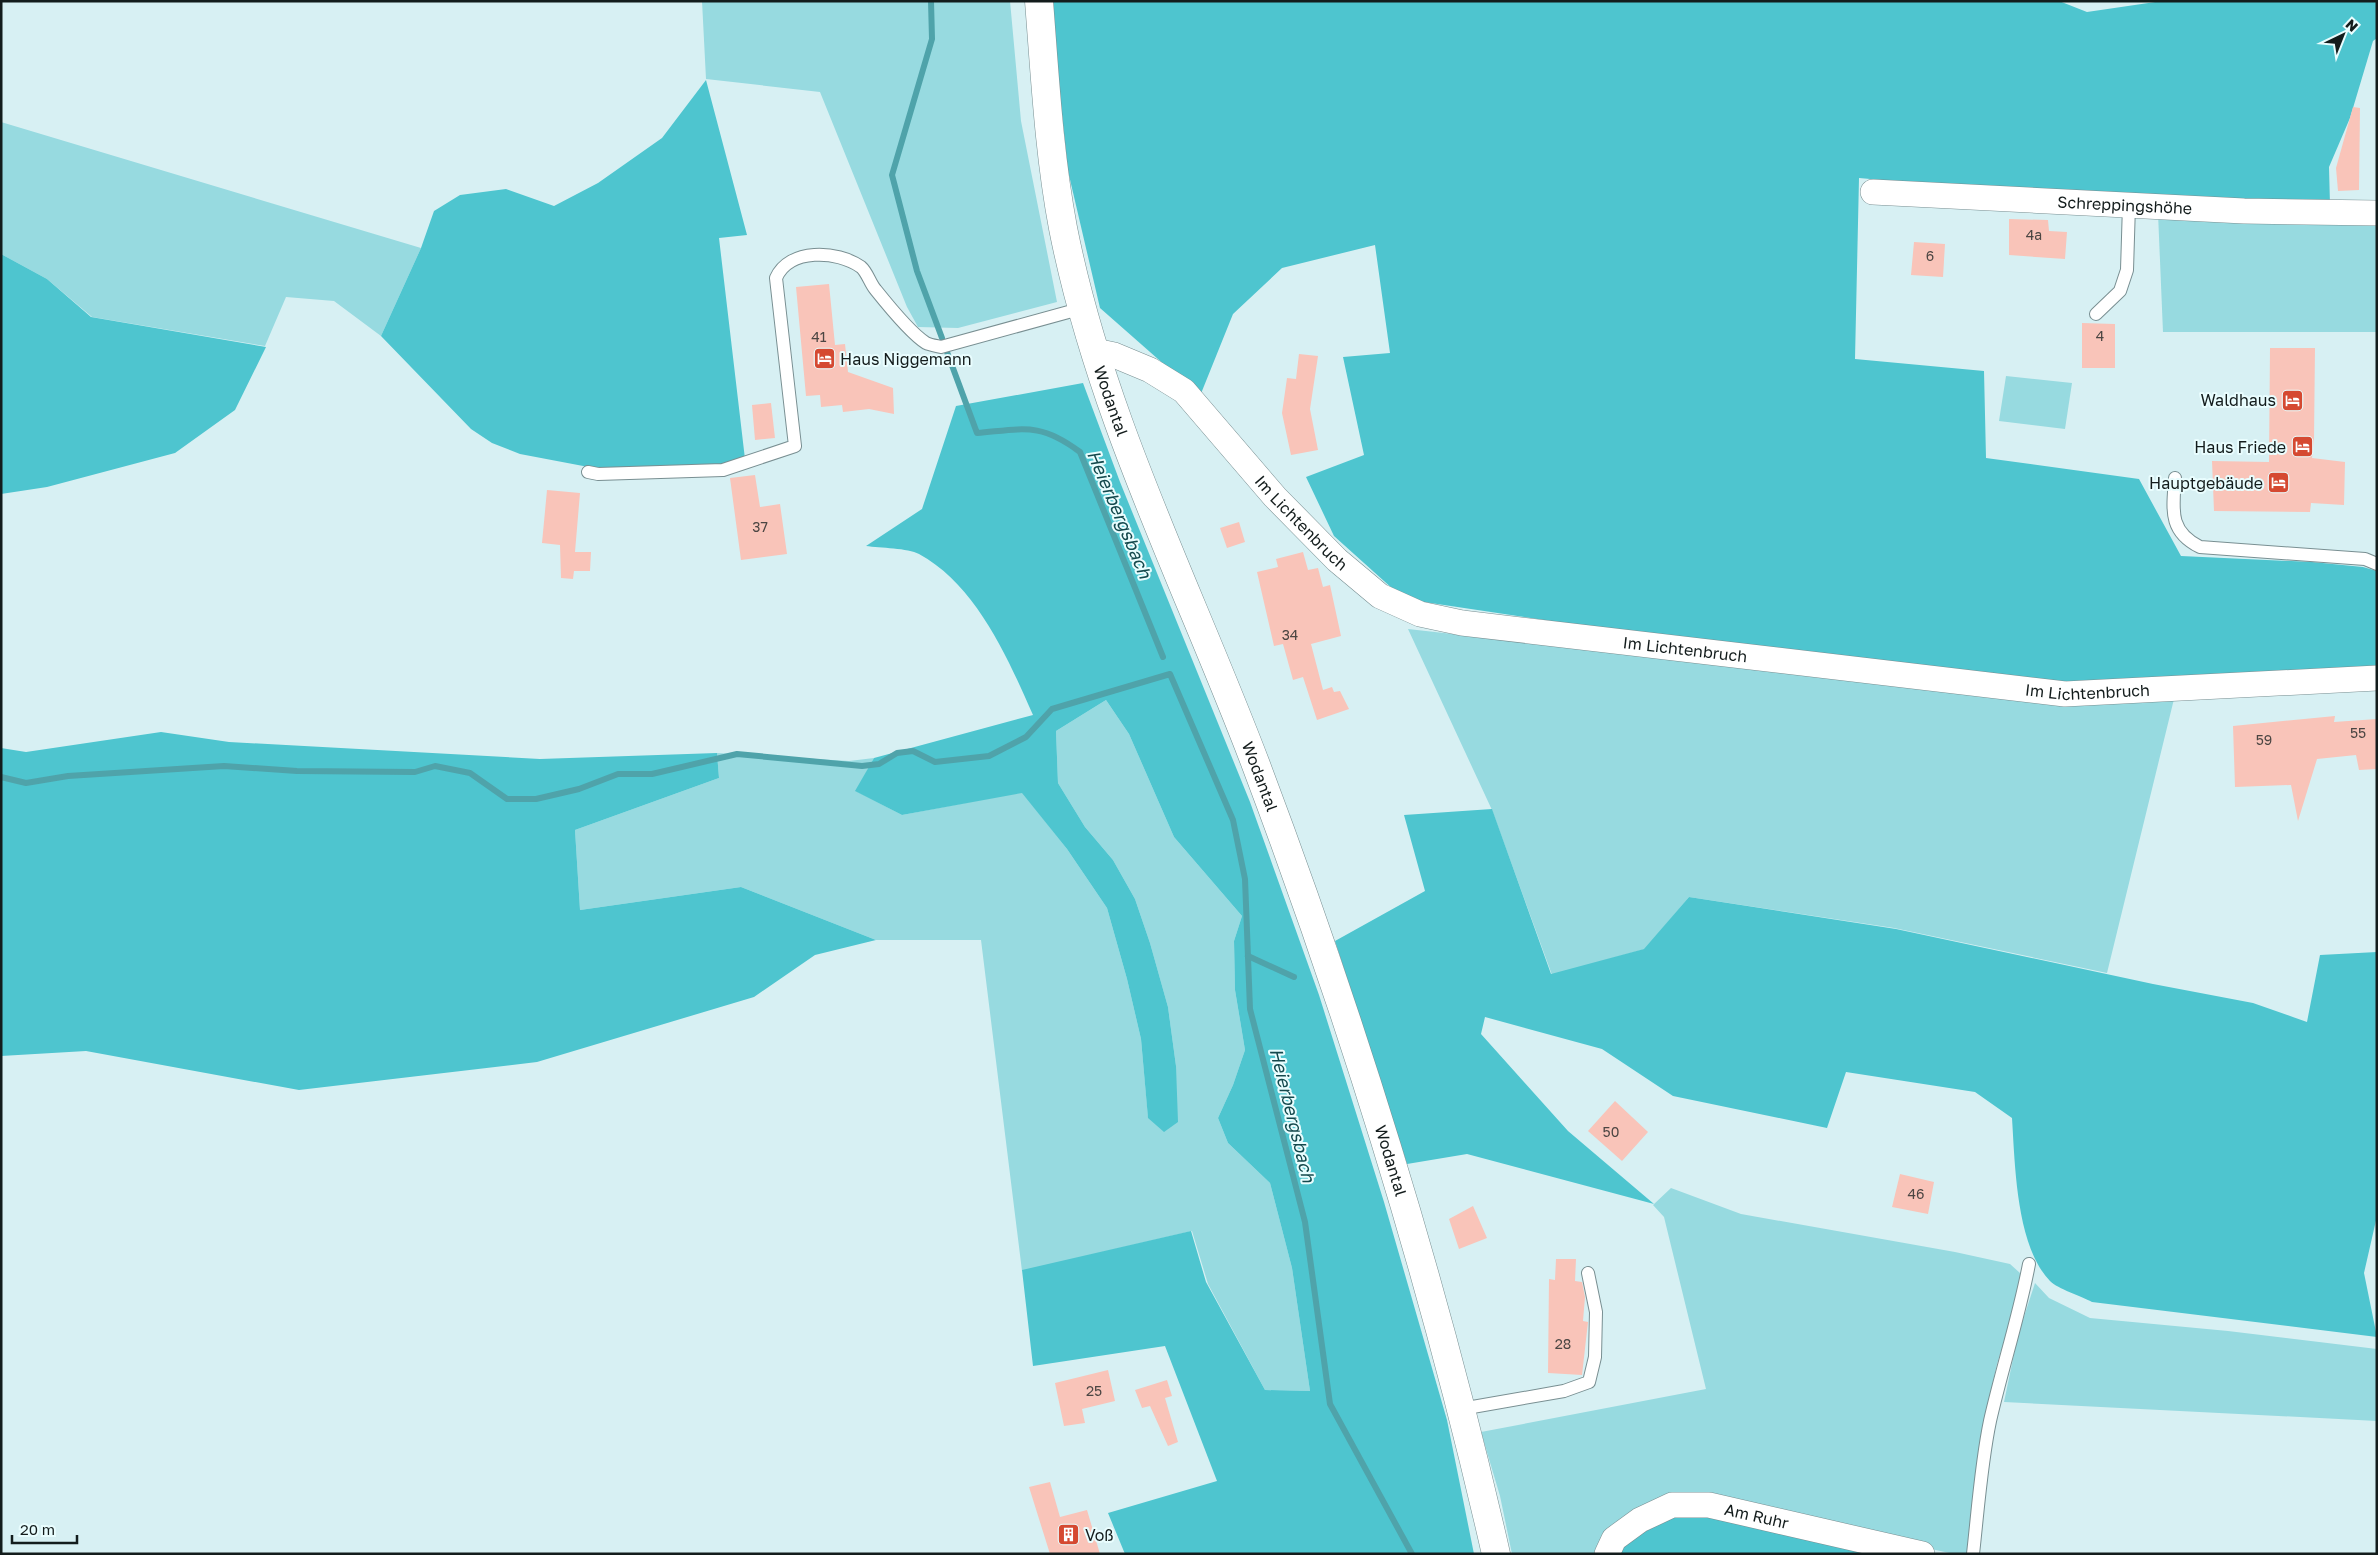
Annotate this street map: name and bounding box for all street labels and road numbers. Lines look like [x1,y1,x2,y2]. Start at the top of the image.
street label: Schreppingshöhe [2057,191,2193,218]
street label: Wodantal [1090,363,1133,439]
street label: Im Lichtenbruch [1251,471,1352,575]
street label: Im Lichtenbruch [1622,632,1748,667]
street label: Im Lichtenbruch [2024,679,2150,704]
street label: Wodantal [1238,738,1282,814]
street label: Wodantal [1371,1122,1411,1199]
street label: Am Ruhr [1723,1499,1791,1533]

